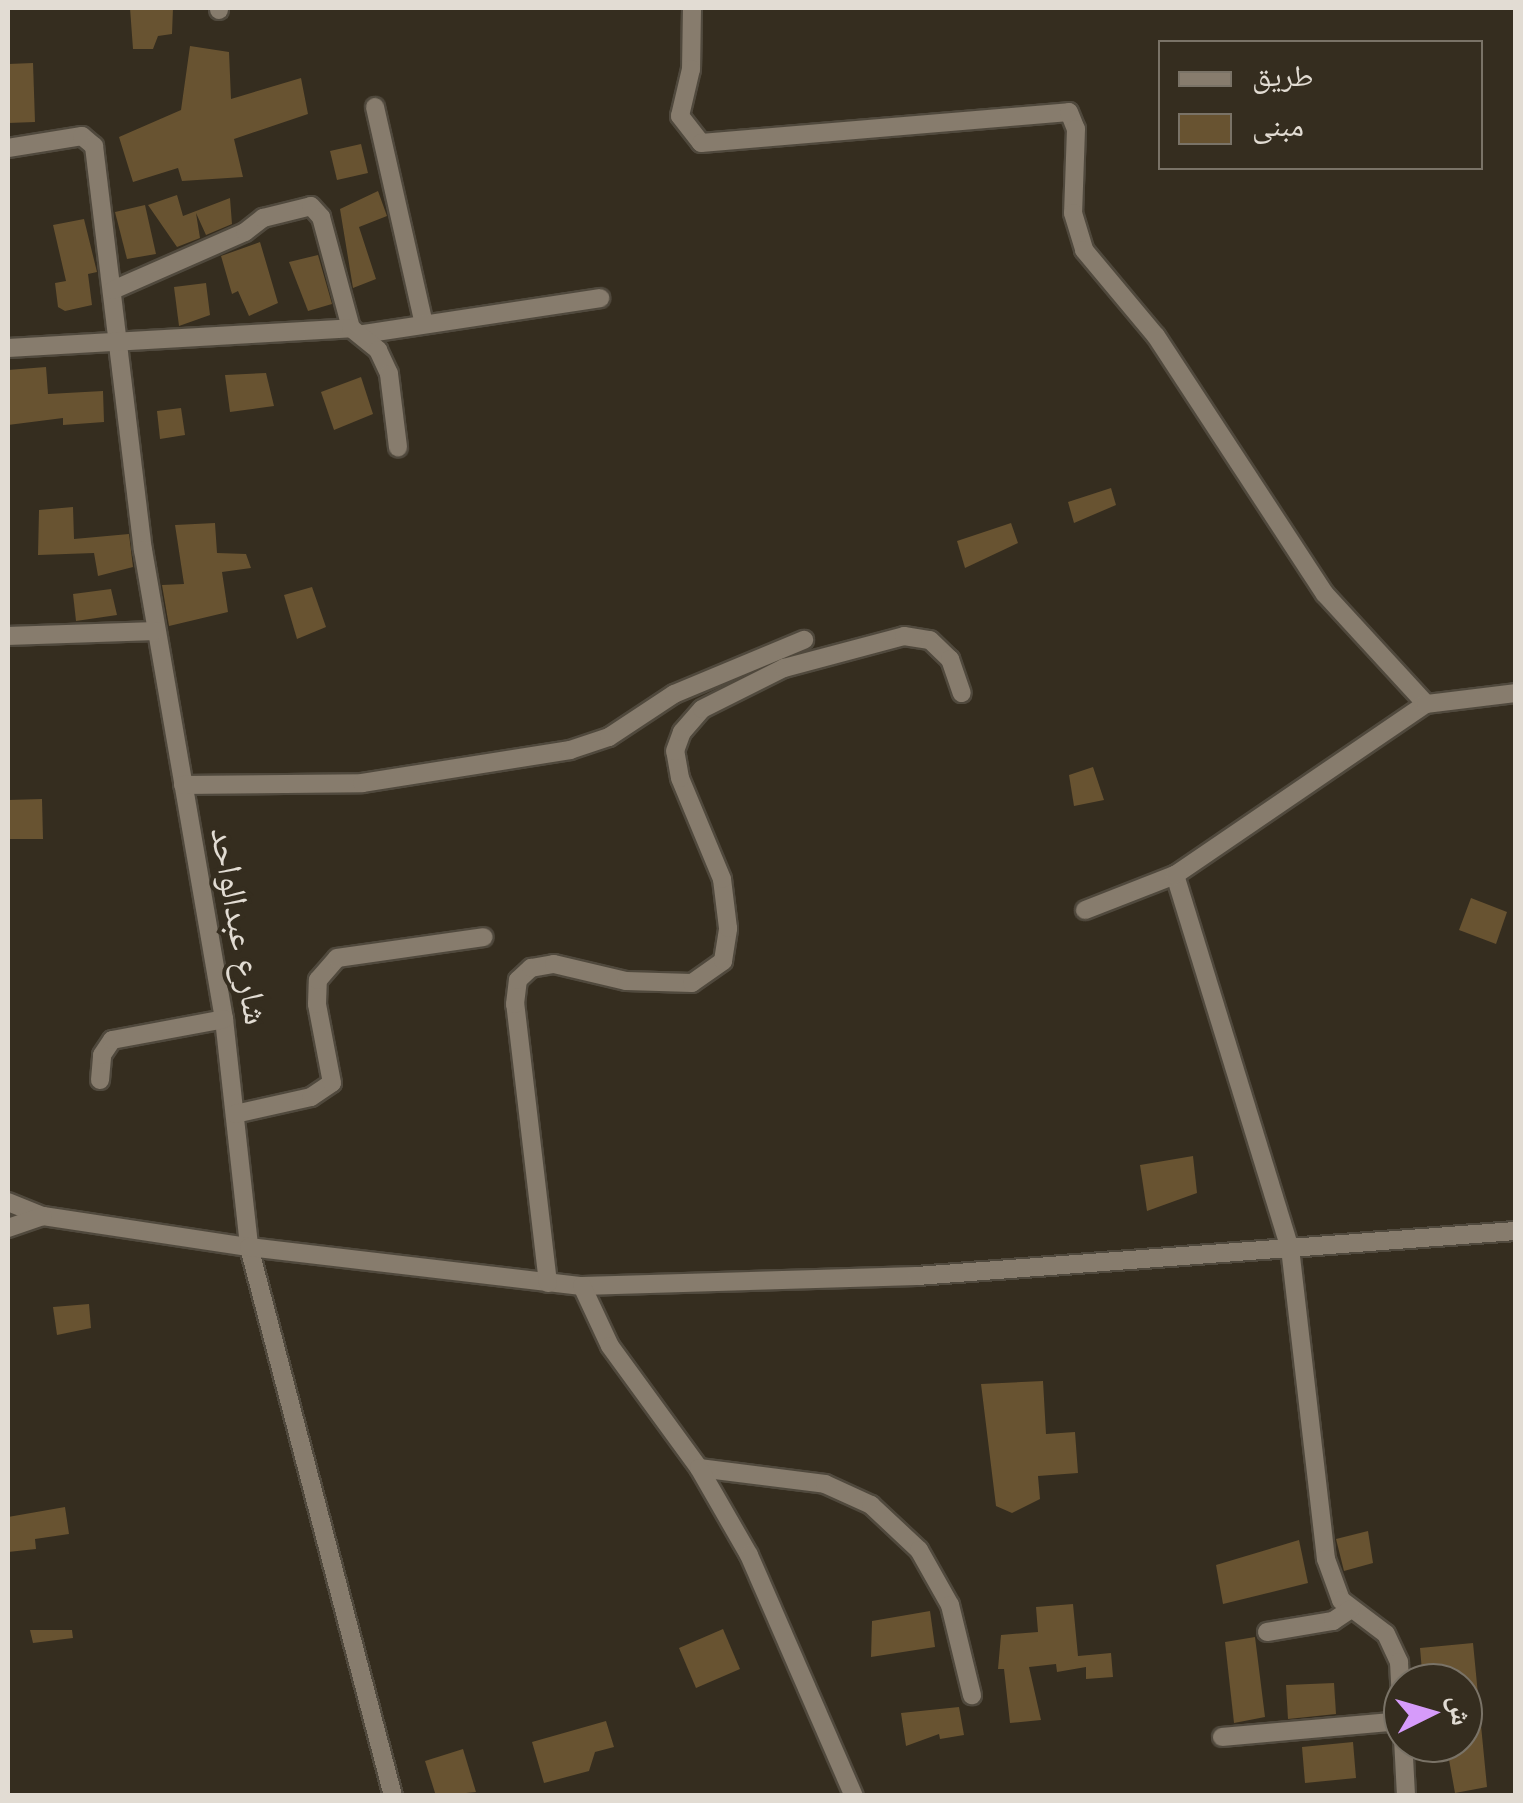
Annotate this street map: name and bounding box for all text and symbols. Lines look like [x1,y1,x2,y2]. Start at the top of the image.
legend [1158,40,1483,170]
text: طريق [1252,57,1313,94]
text: مبنى [1252,107,1304,144]
street label: شارع عبدالواحد [202,824,278,1028]
north arrow [1383,1663,1483,1763]
text: ش [1443,1694,1479,1727]

